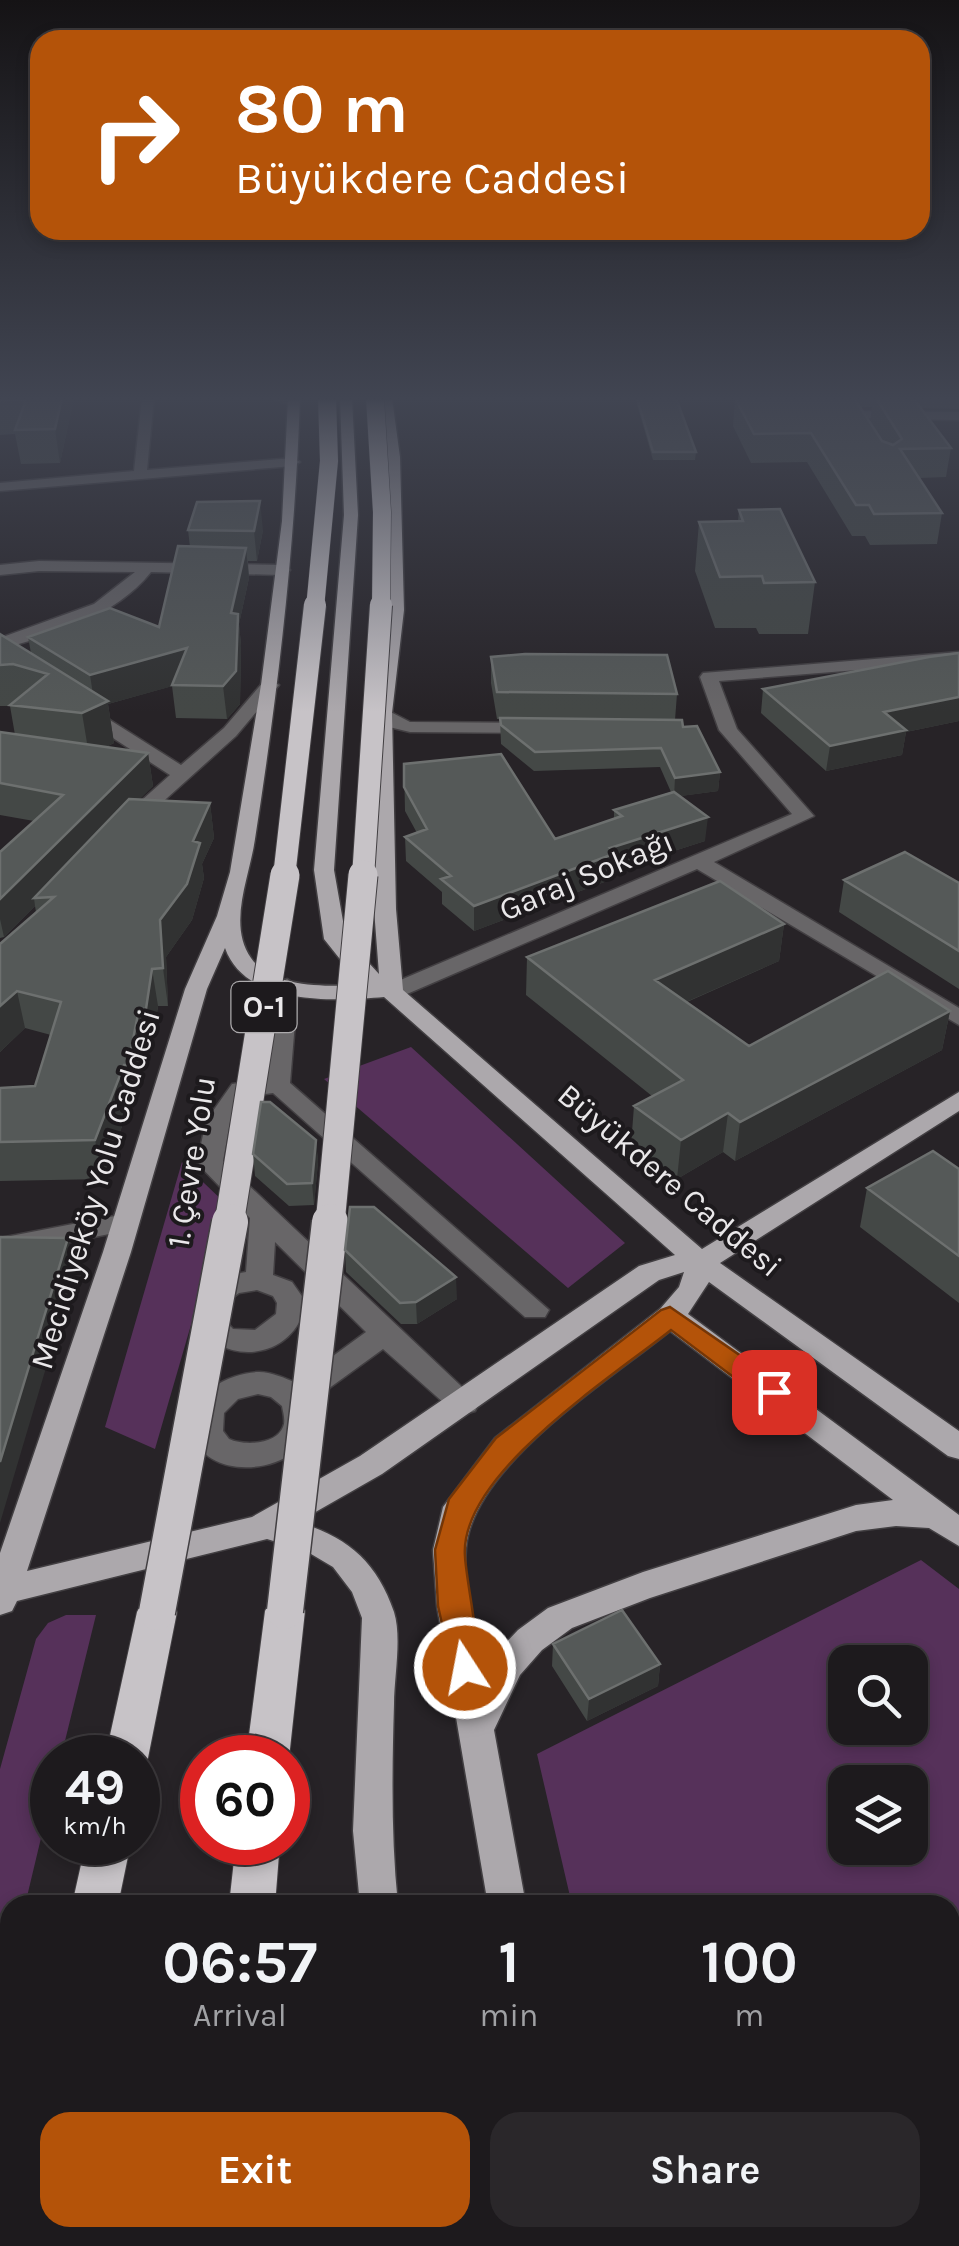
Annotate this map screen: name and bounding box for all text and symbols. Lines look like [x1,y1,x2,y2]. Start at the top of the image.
text: 80 m [235,68,409,150]
icon: right [70,70,200,200]
text: Büyükdere Caddesi [235,152,629,204]
street label: Garaj Sokağı [494,822,679,929]
road number: O-1 [232,982,296,1032]
street label: Mecidiyeköy Yolu Caddesi [23,1005,168,1374]
street label: 1. Çevre Yolu [160,1074,223,1250]
street label: Büyükdere Caddesi [550,1076,789,1285]
pin [732,1350,817,1435]
icon: arrive [747,1365,802,1420]
position arrow [413,1616,517,1720]
map controls [828,1645,928,1865]
button: search [828,1645,928,1745]
speed limit sign: 60 [180,1735,310,1865]
text: 49 [65,1758,125,1817]
button: layers [828,1765,928,1865]
text: km/h [63,1811,127,1840]
text: 06:57 [162,1927,317,1997]
text: 1 [498,1927,520,1997]
text: 100 [701,1927,798,1997]
text: Arrival [193,1997,287,2034]
text: min [480,1997,538,2034]
text: m [734,1997,764,2034]
button: Exit [40,2112,470,2227]
button: Share [490,2112,920,2227]

